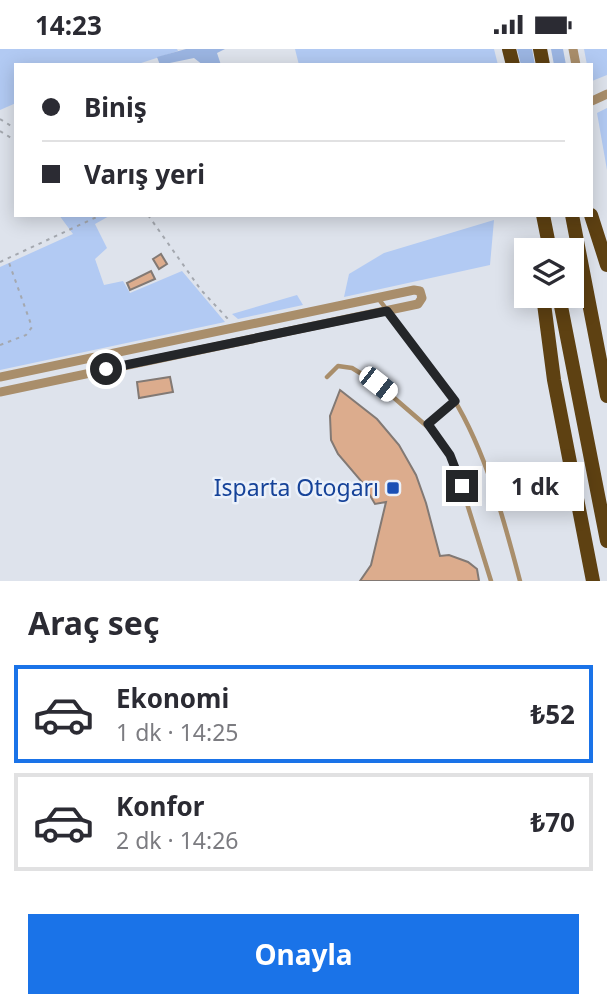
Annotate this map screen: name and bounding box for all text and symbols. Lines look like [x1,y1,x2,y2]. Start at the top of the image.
text: 14:23 [35,7,102,43]
text: Biniş [84,89,147,125]
text: Varış yeri [84,156,205,192]
map controls [514,238,584,308]
button: layers [514,238,584,308]
route start [90,353,122,385]
car [355,363,402,405]
callout: 1 dk [486,461,584,511]
route end [446,470,478,502]
text: 1 dk [511,470,559,502]
place label: Isparta Otogarı [214,471,379,503]
marker: Isparta Otogarı [385,480,401,496]
text: Araç seç [28,601,160,644]
text: Ekonomi [116,680,229,716]
icon: car [32,683,95,746]
text: ₺52 [530,696,575,732]
text: 1 dk · 14:25 [116,716,238,748]
text: Konfor [116,788,204,824]
icon: car [32,791,95,854]
text: ₺70 [530,804,575,840]
text: 2 dk · 14:26 [116,824,238,856]
button: Onayla [28,914,579,994]

